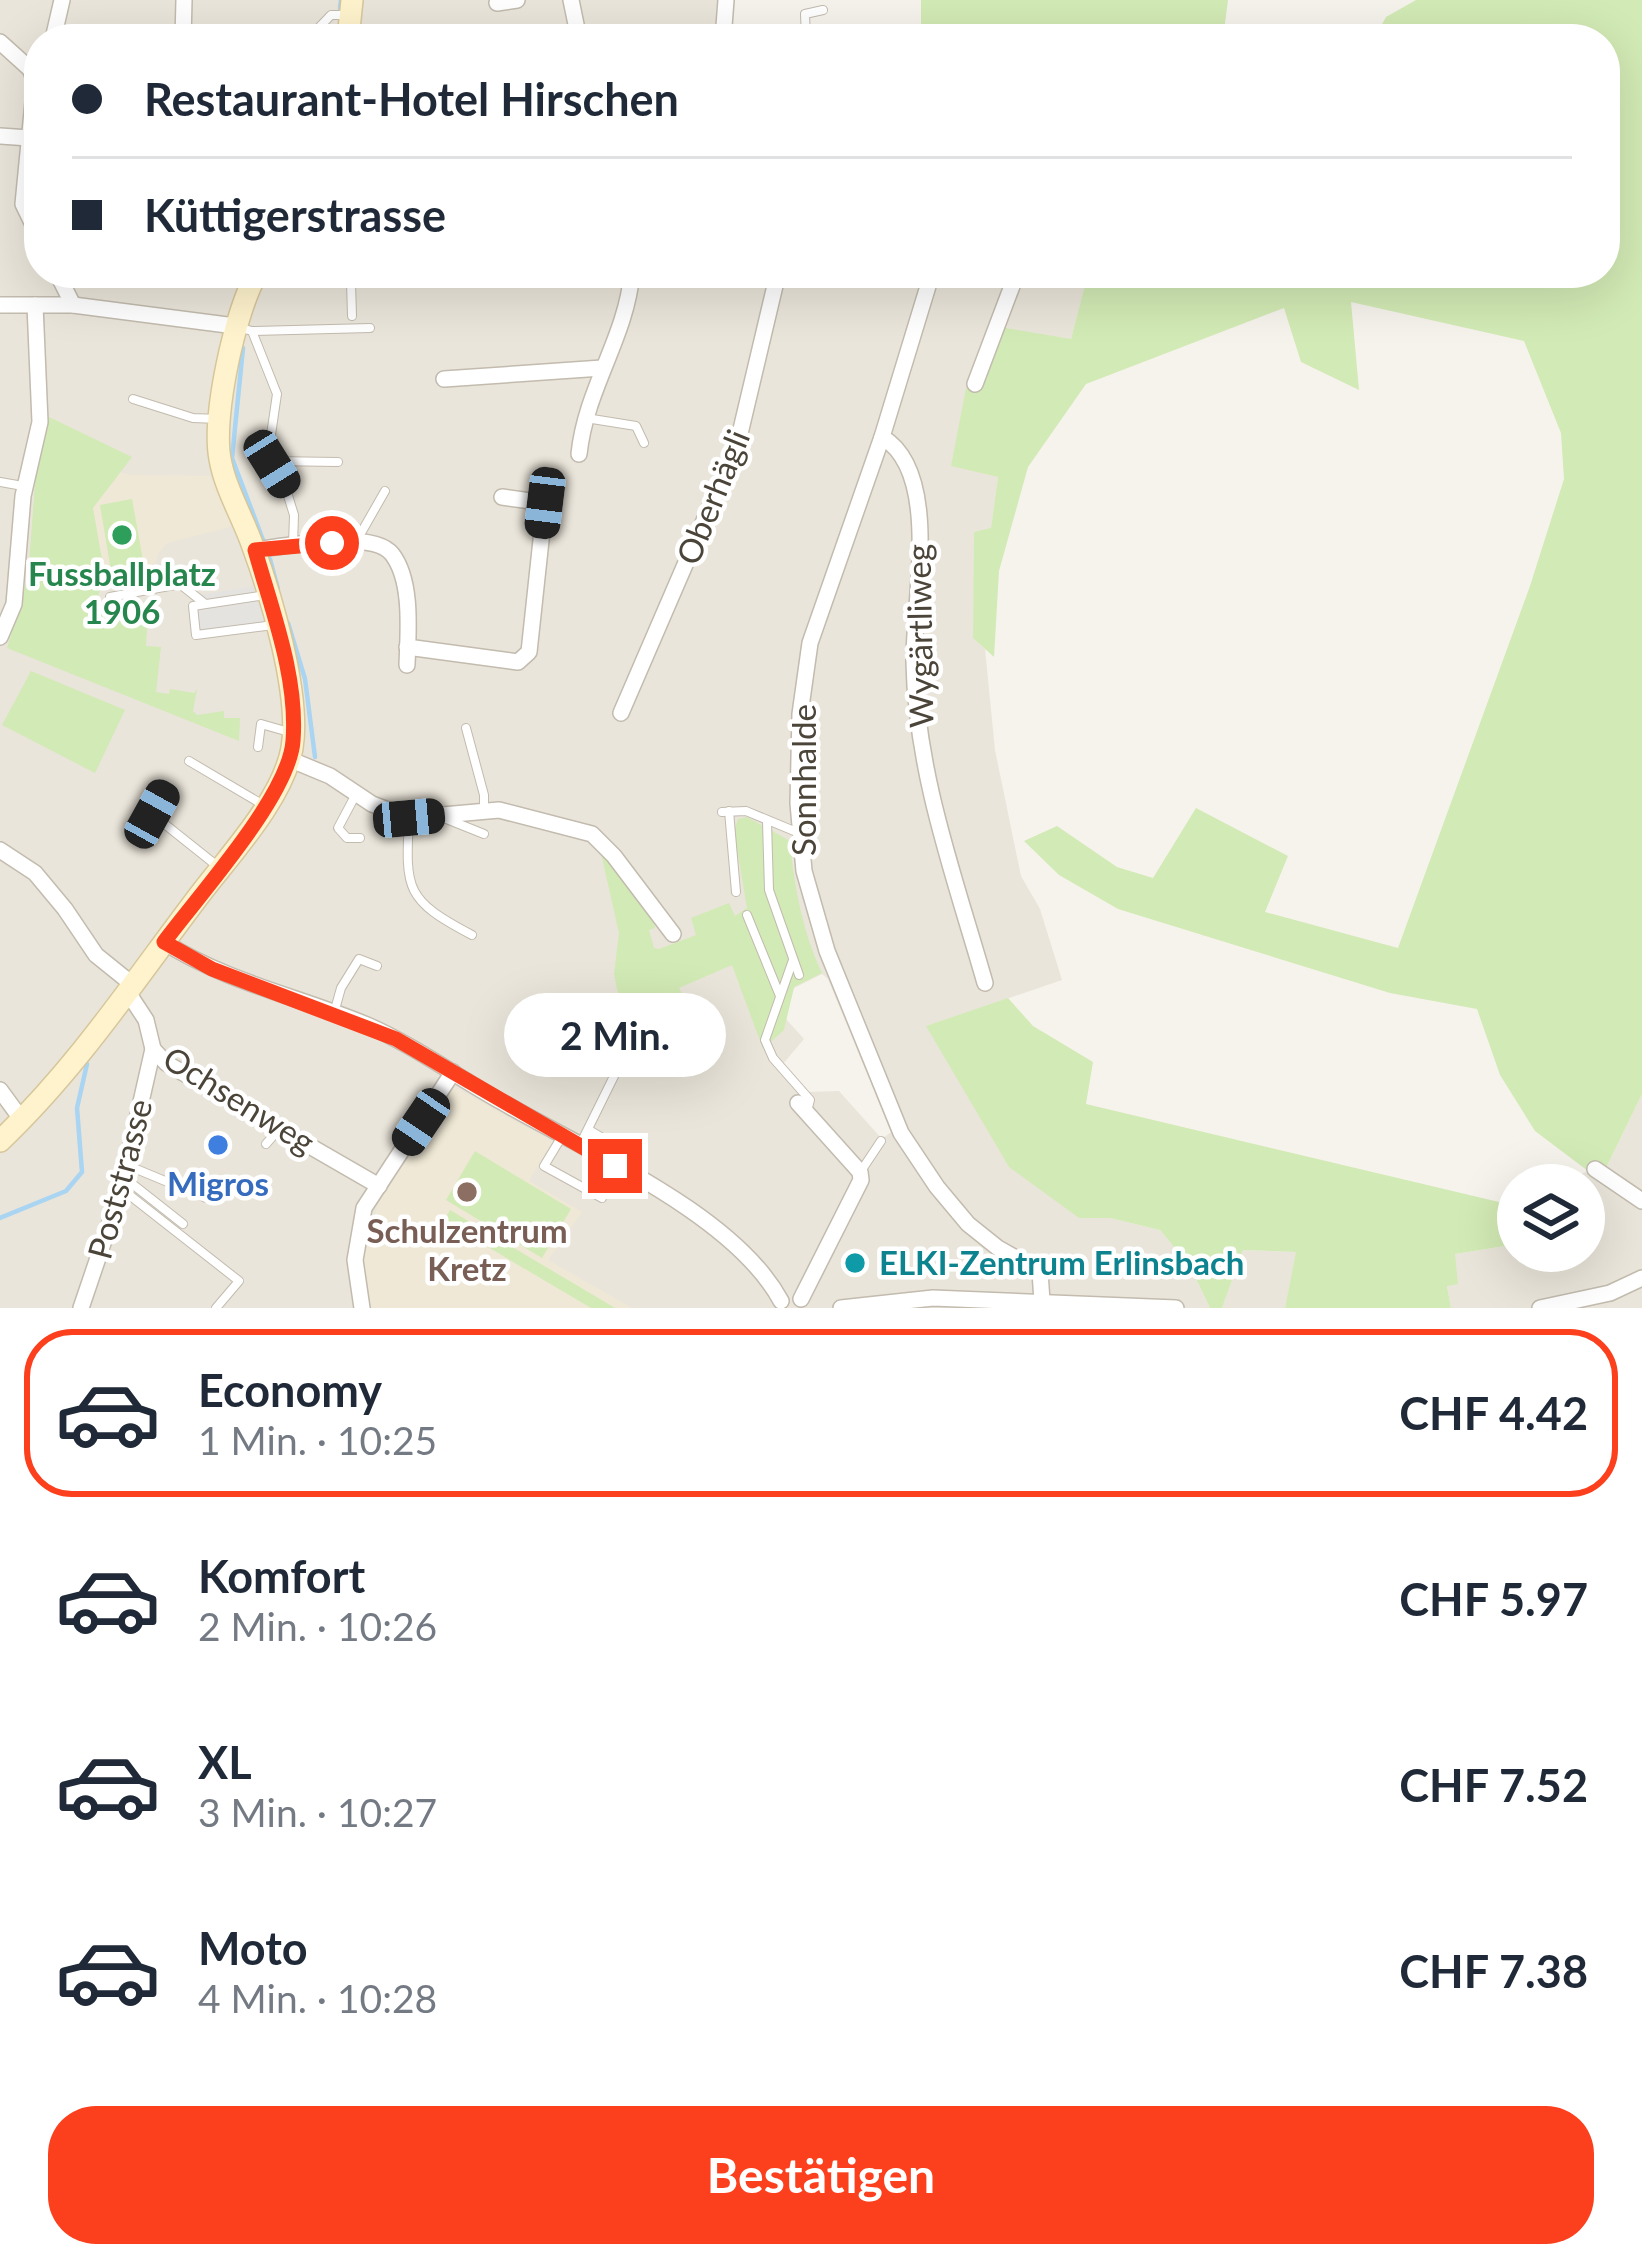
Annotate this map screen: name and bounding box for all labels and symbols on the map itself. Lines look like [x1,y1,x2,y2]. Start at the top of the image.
street label: Oberhägli [667,423,757,570]
car [238,424,306,504]
car [523,465,567,541]
route start [305,516,359,570]
marker: Fussballplatz 1906 [109,522,135,548]
street label: Wygärtliweg [897,544,941,728]
place label: Fussballplatz 1906 [28,553,216,631]
street label: Sonnhalde [783,704,823,856]
car [119,774,185,854]
car [372,797,446,839]
callout: 2 Min. [504,992,726,1076]
street label: Ochsenweg [157,1037,323,1161]
car [386,1082,456,1162]
street label: Poststrasse [78,1094,160,1263]
marker: Migros [205,1132,231,1158]
route end [588,1139,642,1193]
place label: Migros [167,1163,269,1203]
marker: Schulzentrum Kretz [454,1179,480,1205]
place label: Schulzentrum Kretz [366,1210,568,1288]
place label: ELKI-Zentrum Erlinsbach [879,1242,1244,1282]
marker: ELKI-Zentrum Erlinsbach [842,1250,868,1276]

